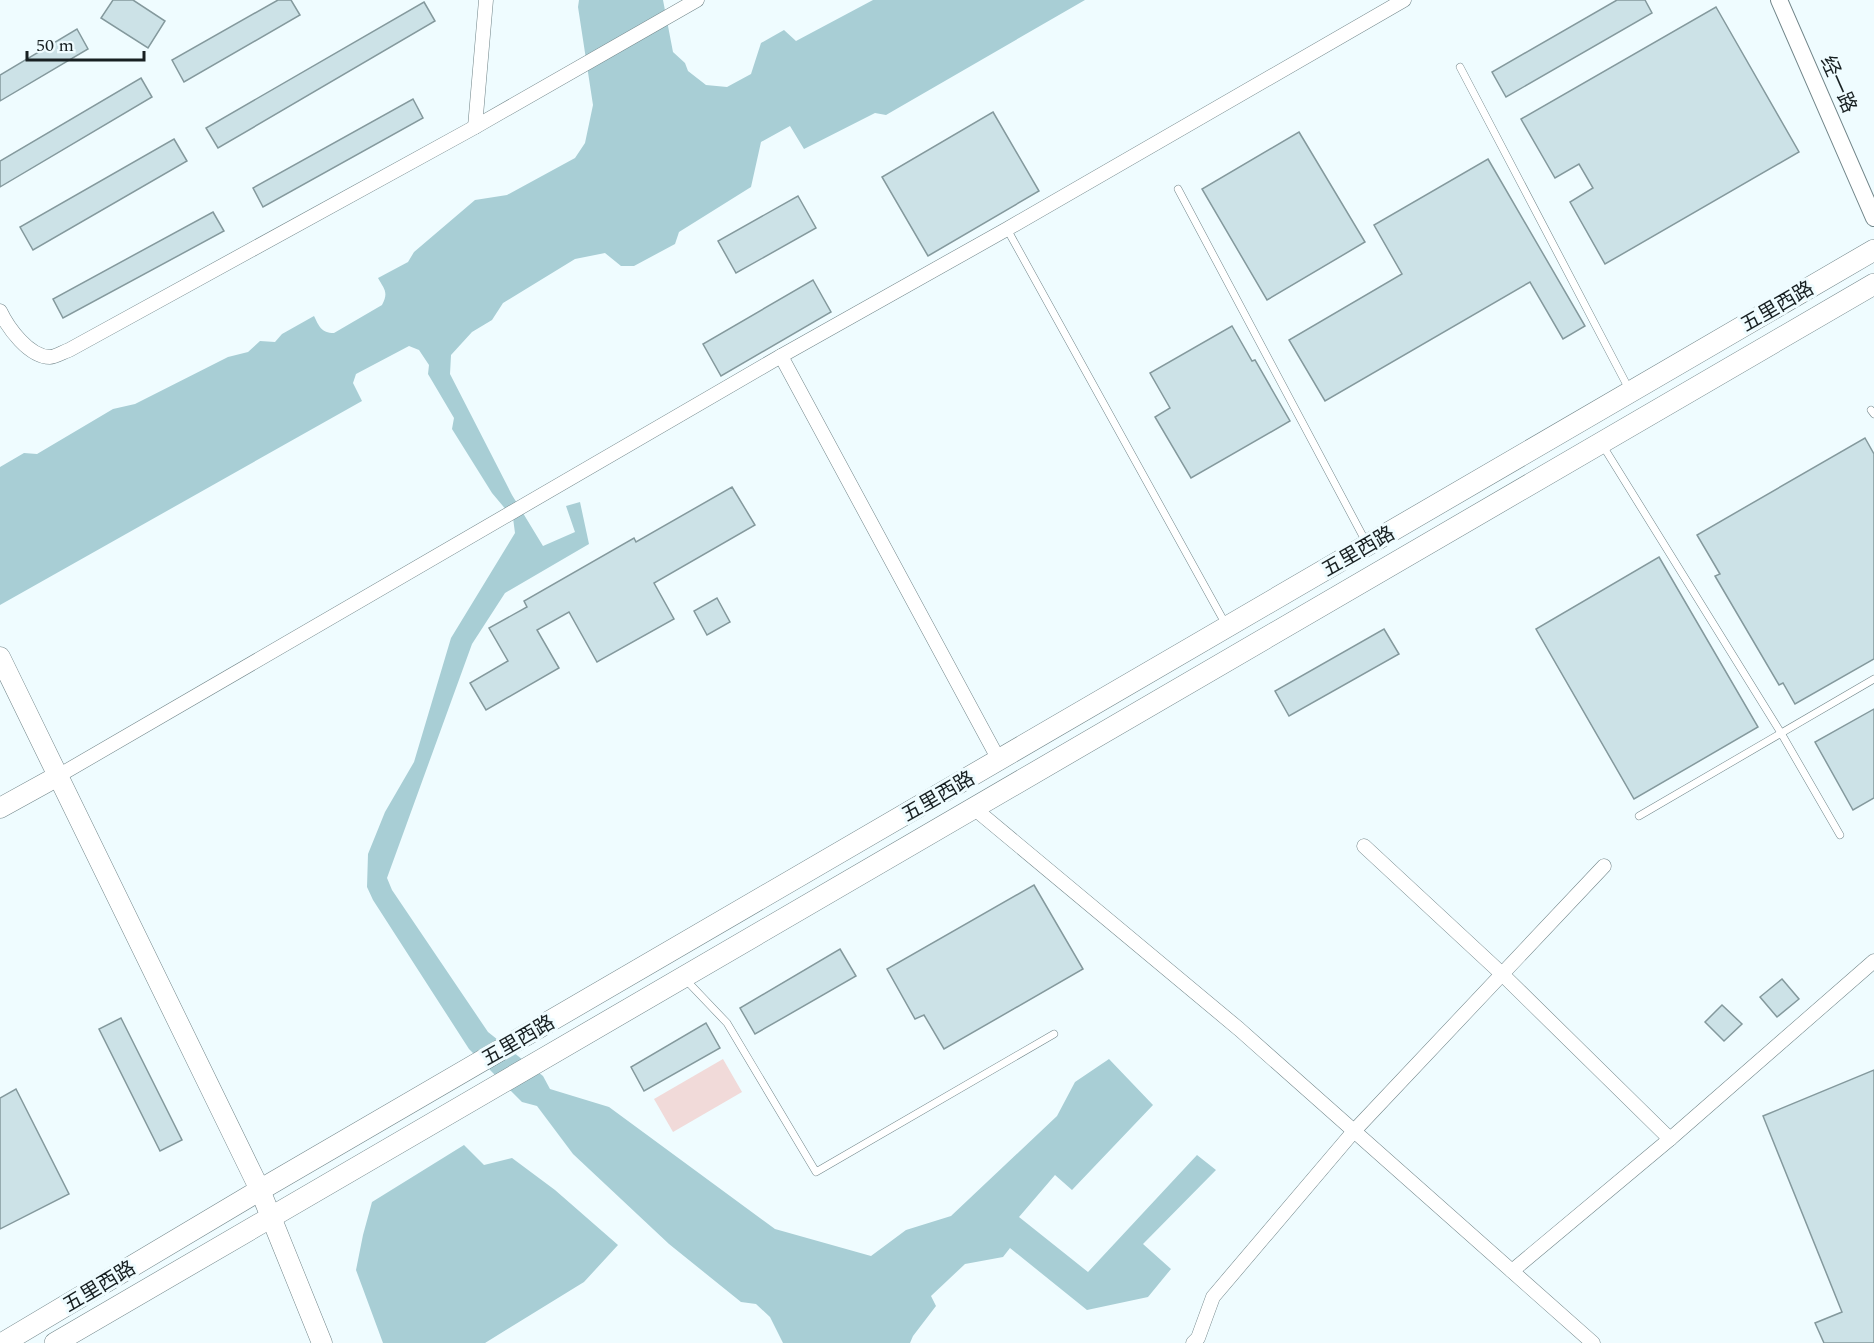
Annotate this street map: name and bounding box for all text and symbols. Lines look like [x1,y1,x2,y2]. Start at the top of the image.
scale bar [27,24,144,62]
text: 50 m [36,32,74,59]
street label: 经一路 [1812,51,1864,118]
street label: 五里西路 [1735,274,1820,340]
street label: 五里西路 [1316,519,1401,585]
street label: 五里西路 [896,764,981,830]
street label: 五里西路 [476,1008,561,1074]
street label: 五里西路 [58,1253,142,1320]

